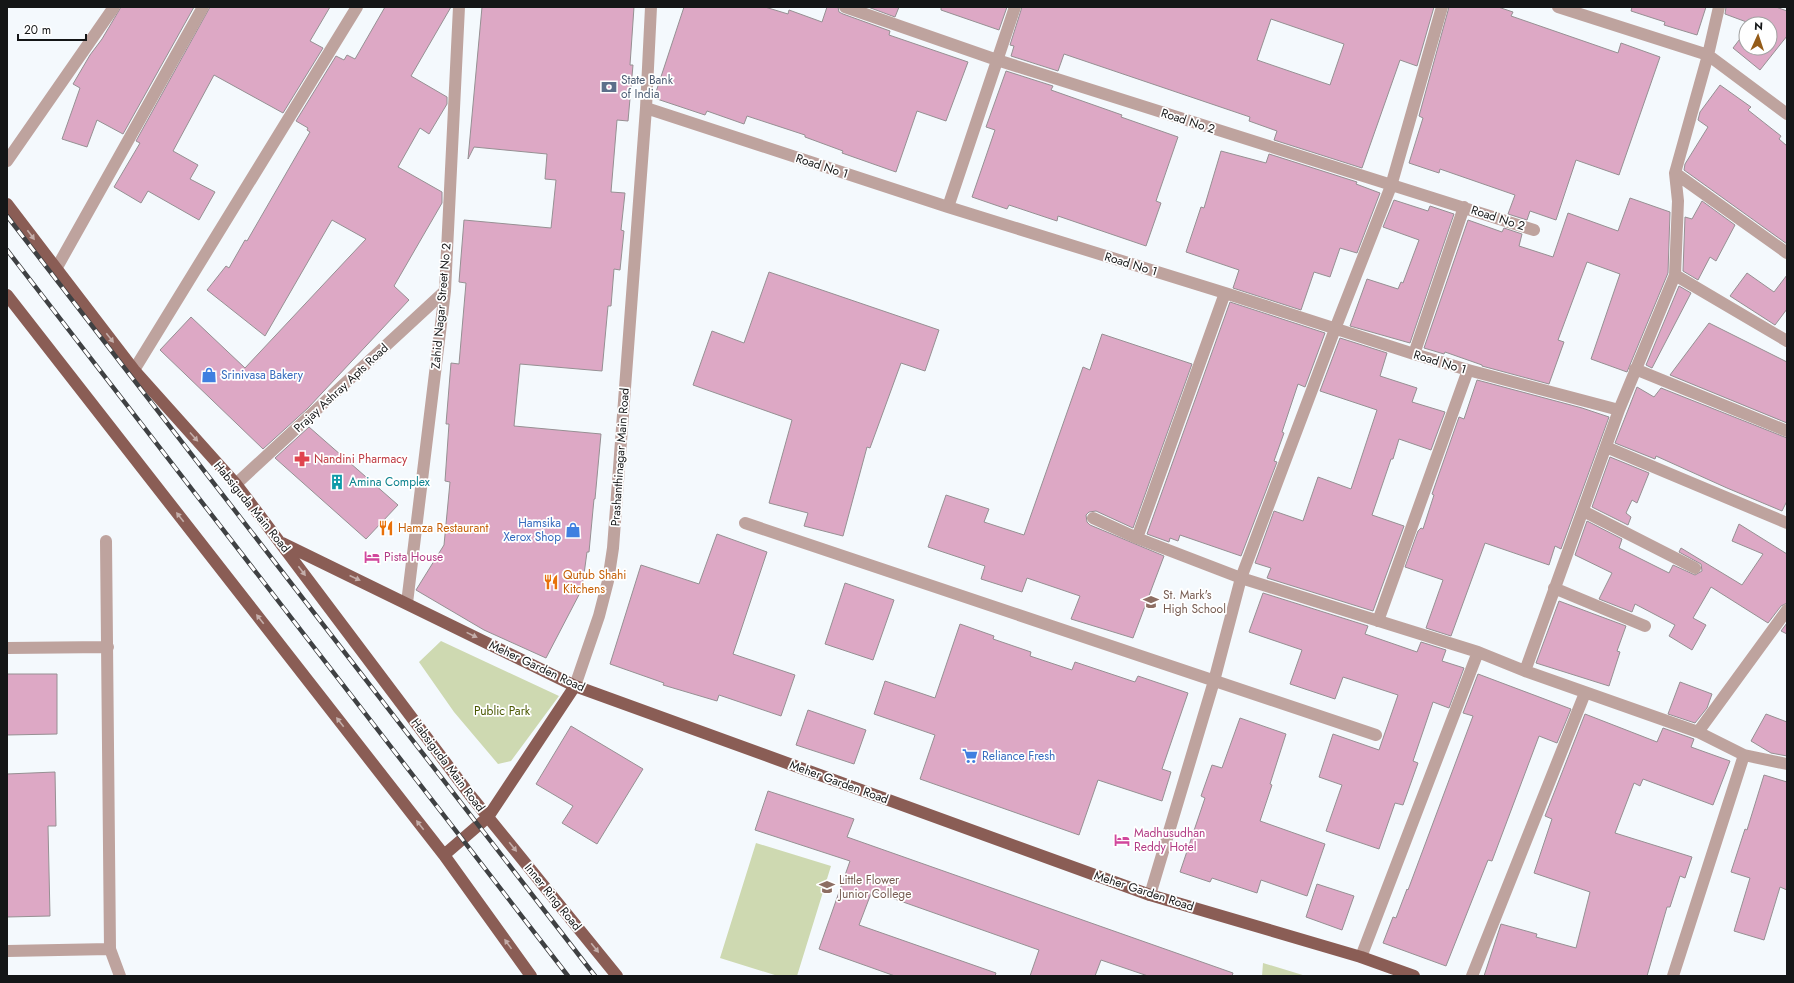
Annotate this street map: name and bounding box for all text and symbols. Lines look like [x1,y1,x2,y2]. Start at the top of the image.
scale bar [18,16,86,42]
north arrow [1738,16,1778,56]
text: N [1754,18,1763,34]
text: 20 m [24,21,51,39]
place label: State Bank of India [621,71,674,103]
bank icon: State Bank of India [600,78,618,96]
street label: Road No 2 [1159,104,1217,138]
street label: Road No 1 [793,149,851,183]
street label: Road No 2 [1469,201,1527,235]
one-way arrow [26,230,35,241]
street label: Zahid Nagar Street No 2 [427,242,455,370]
street label: Road No 1 [1102,247,1160,281]
one-way arrow [105,333,114,344]
street label: Prajay Ashray Apts Road [290,339,392,437]
street label: Road No 1 [1411,345,1469,379]
shop icon: Srinivasa Bakery [200,366,218,384]
place label: Srinivasa Bakery [221,366,304,384]
street label: Prashanthinagar Main Road [606,387,634,527]
one-way arrow [189,432,199,442]
pharmacy icon: Nandini Pharmacy [293,450,311,468]
place label: Nandini Pharmacy [314,450,408,468]
street label: Habsiguda Main Road [209,457,295,557]
building icon: Amina Complex [328,473,346,491]
place label: Amina Complex [349,473,431,491]
one-way arrow [176,511,184,522]
place label: Hamsika Xerox Shop [503,514,561,546]
restaurant icon: Hamza Restaurant [377,519,395,537]
place label: Hamza Restaurant [398,519,488,537]
shop icon: Hamsika Xerox Shop [564,521,582,539]
hotel icon: Pista House [363,548,381,566]
place label: Pista House [384,548,443,566]
one-way arrow [298,565,306,576]
place label: Qutub Shahi Kitchens [563,566,626,598]
restaurant icon: Qutub Shahi Kitchens [542,573,560,591]
one-way arrow [349,575,360,581]
place label: St. Mark's High School [1163,586,1226,618]
school or university icon: St. Mark's High School [1142,593,1160,611]
one-way arrow [256,614,264,625]
one-way arrow [466,632,477,638]
street label: Meher Garden Road [486,636,588,696]
park label: Public Park [474,702,531,720]
street label: Habsiguda Main Road [407,714,489,816]
one-way arrow [335,716,344,727]
supermarket icon: Reliance Fresh [961,747,979,765]
place label: Reliance Fresh [982,747,1055,765]
street label: Meher Garden Road [787,756,891,808]
one-way arrow [415,819,424,830]
place label: Madhusudhan Reddy Hotel [1134,824,1205,856]
hotel icon: Madhusudhan Reddy Hotel [1113,831,1131,849]
one-way arrow [509,842,517,853]
street label: Inner Ring Road [520,860,586,934]
street label: Meher Garden Road [1092,866,1196,916]
place label: Little Flower Junior College [837,871,911,903]
school or university icon: Little Flower Junior College [818,878,836,896]
one-way arrow [504,939,512,950]
one-way arrow [590,943,599,954]

